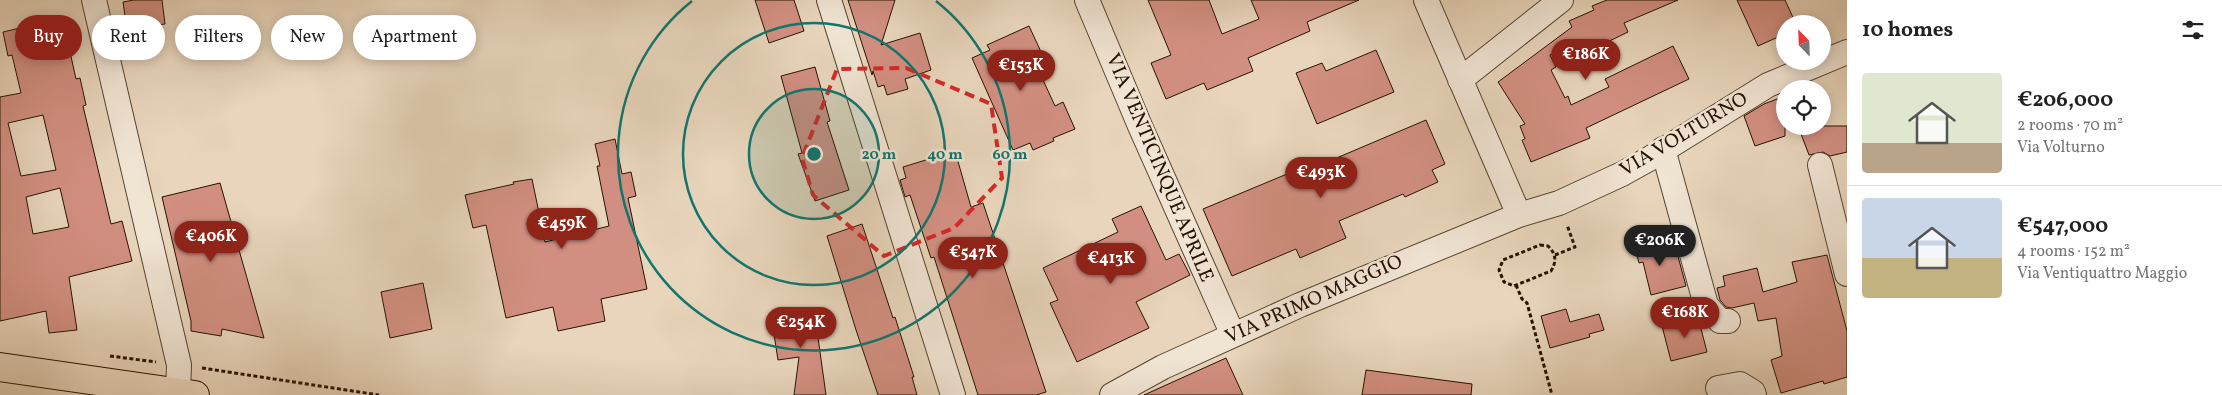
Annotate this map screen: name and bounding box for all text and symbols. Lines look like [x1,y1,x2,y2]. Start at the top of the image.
chip: Buy [15,15,82,60]
chip: Rent [92,15,165,60]
chip: Filters [175,15,261,60]
chip: New [271,15,343,60]
chip: Apartment [353,15,476,60]
north arrow [1776,15,1831,70]
map controls [1776,15,1831,135]
text: 10 homes [1862,16,1953,45]
icon: filters [2179,16,2207,44]
pin: €186K [1551,38,1621,81]
text: €186K [1562,44,1610,66]
pin: €153K [986,49,1056,92]
street label: VIA VENTICINQUE APRILE [1098,49,1220,287]
text: €153K [998,55,1044,77]
button: locate [1776,80,1831,135]
street label: VIA VOLTURNO [1615,86,1753,184]
text: €206,000 [2017,86,2113,115]
icon: home [1902,93,1962,153]
text: 2 rooms · 70 m² [2017,115,2123,137]
text: Via Volturno [2017,137,2105,159]
centre of rings [805,145,823,163]
text: 20 m [862,145,897,166]
text: 40 m [927,145,963,166]
text: 60 m [993,145,1028,166]
pin: €493K [1286,156,1356,199]
text: €493K [1296,162,1346,184]
pin: €459K [527,208,597,250]
text: €547,000 [2017,212,2108,241]
text: €459K [537,213,587,235]
icon: home [1902,218,1962,278]
pin: €406K [176,220,246,263]
pin: €206K [1625,224,1695,267]
text: €406K [185,226,237,248]
text: €206K [1635,230,1685,252]
pin: €547K [938,236,1008,279]
text: 4 rooms · 152 m² [2017,241,2130,263]
text: €547K [949,242,997,264]
pin: €413K [1076,242,1146,285]
text: €413K [1087,248,1135,270]
street label: VIA PRIMO MAGGIO [1221,248,1407,352]
text: Via Ventiquattro Maggio [2017,263,2187,285]
pin: €168K [1650,296,1720,339]
text: €168K [1661,302,1709,324]
pin: €254K [766,306,836,349]
text: €254K [776,312,826,334]

